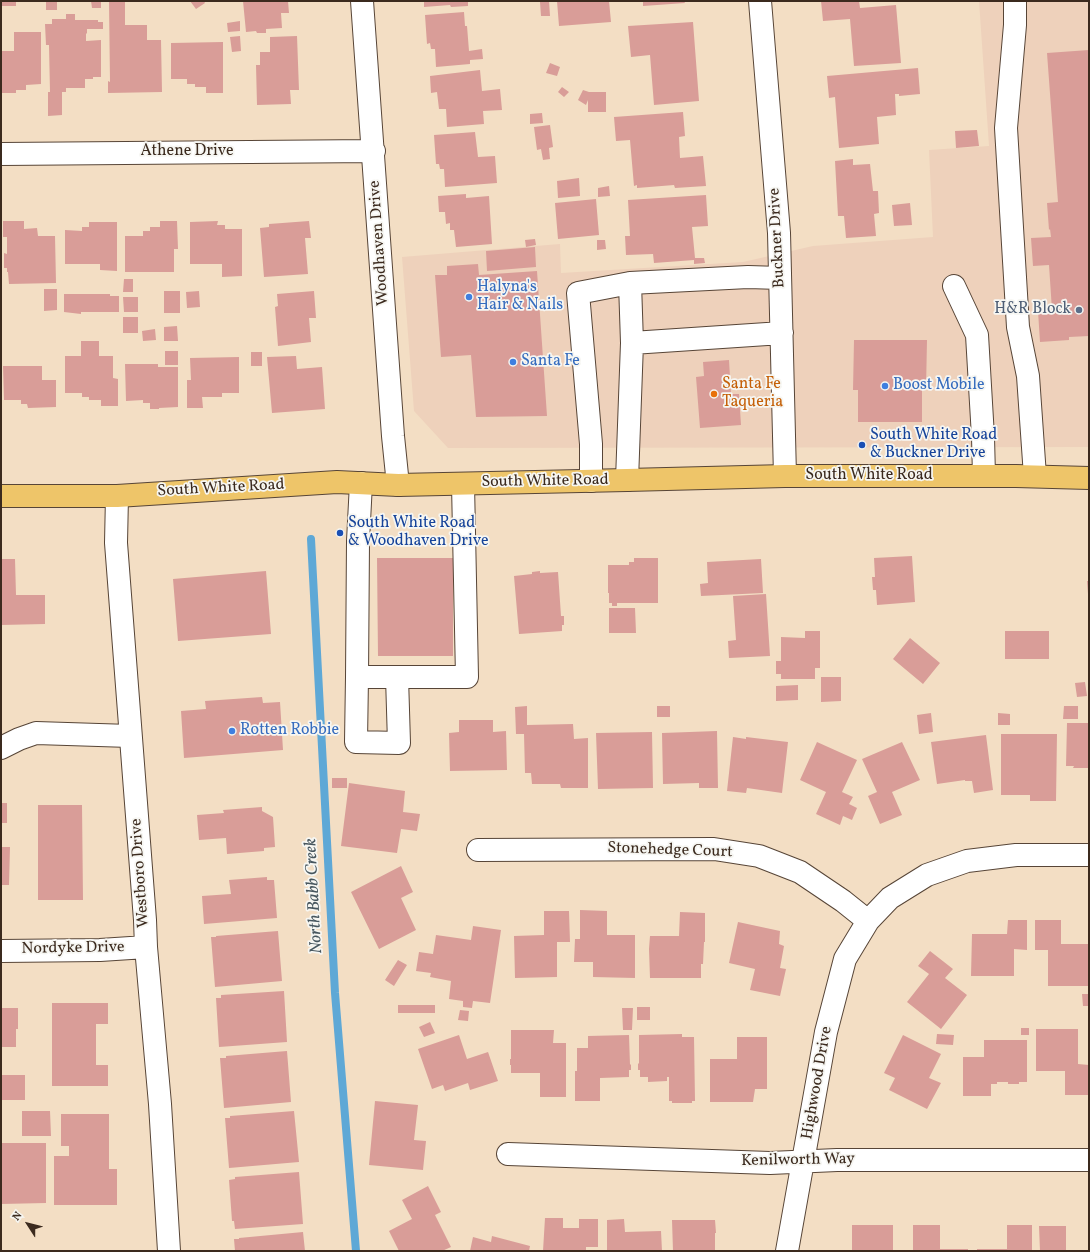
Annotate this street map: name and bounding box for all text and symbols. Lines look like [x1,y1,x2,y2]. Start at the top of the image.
street label: Athene Drive [140,142,234,162]
street label: Woodhaven Drive [366,180,394,306]
street label: Buckner Drive [766,187,790,289]
place label: Halyna's Hair & Nails [477,278,563,316]
marker: Halyna's Hair & Nails [464,292,474,302]
place label: H&R Block [994,300,1071,320]
marker: H&R Block [1074,305,1084,315]
place label: Santa Fe [521,352,580,372]
marker: Santa Fe [508,357,518,367]
place label: Santa Fe Taqueria [722,375,783,413]
place label: Boost Mobile [893,376,985,396]
marker: Boost Mobile [880,381,890,391]
marker: Santa Fe Taqueria [709,389,719,399]
place label: South White Road & Buckner Drive [870,426,997,464]
marker: South White Road & Buckner Drive [857,440,867,450]
street label: South White Road [805,466,933,486]
street label: South White Road [481,471,609,493]
street label: South White Road [157,476,285,502]
place label: South White Road & Woodhaven Drive [348,514,489,552]
marker: South White Road & Woodhaven Drive [335,528,345,538]
place label: Rotten Robbie [240,721,339,741]
marker: Rotten Robbie [227,726,237,736]
street label: Westboro Drive [128,818,154,928]
water label: North Babb Creek [302,838,328,954]
street label: Stonehedge Court [607,839,733,863]
street label: Nordyke Drive [21,939,125,959]
street label: Highwood Drive [799,1025,837,1141]
street label: Kenilworth Way [741,1150,855,1172]
north arrow [8,1204,48,1244]
text: N [9,1209,26,1224]

